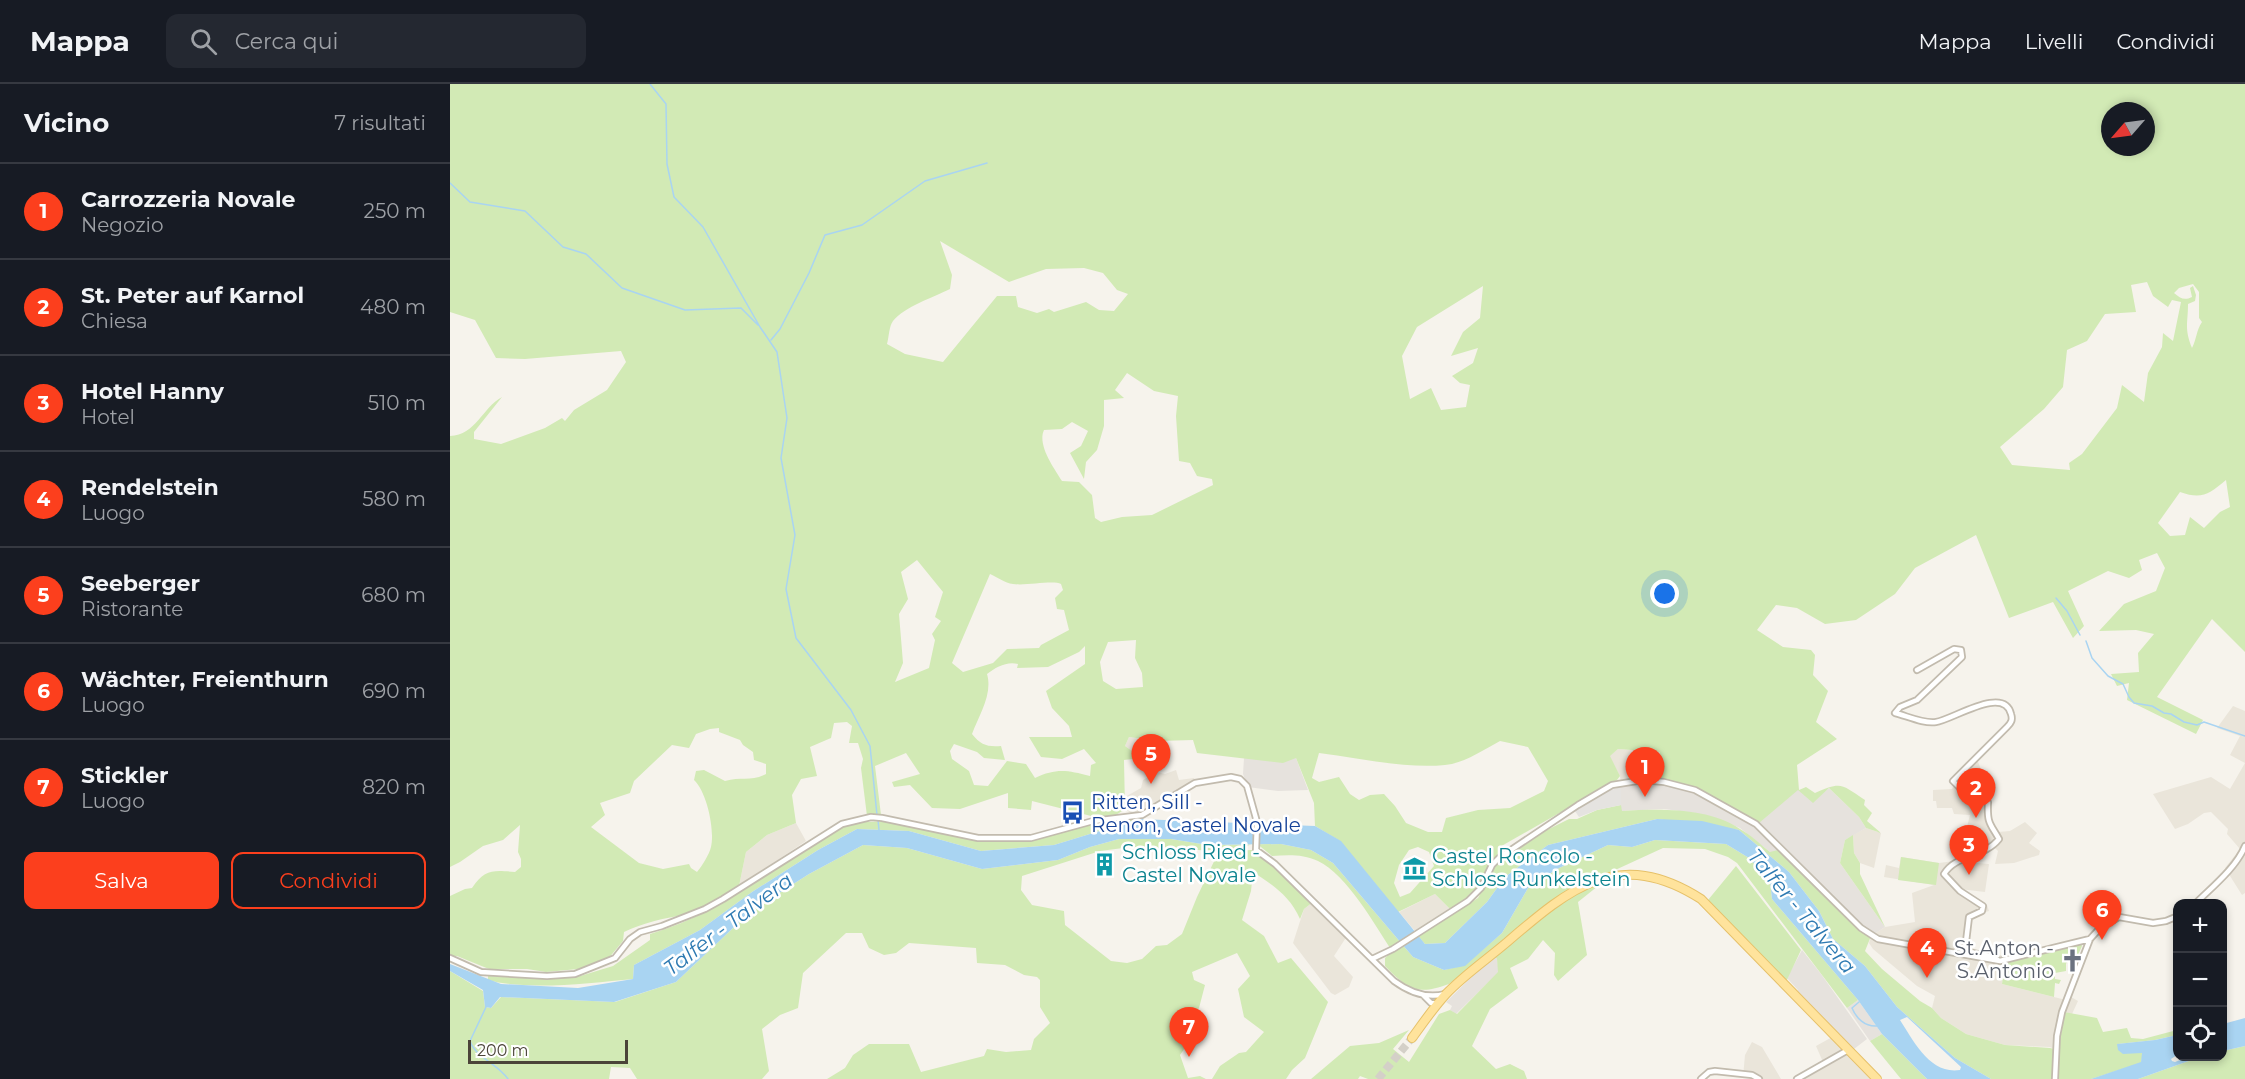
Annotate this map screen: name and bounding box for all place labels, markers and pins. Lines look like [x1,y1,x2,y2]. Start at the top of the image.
pin: 5 [1132,734,1170,784]
pin: 1 [1626,748,1664,797]
pin: 2 [1956,768,1996,818]
place label: Ritten, Sill - Renon, Castel Novale [1091,790,1301,837]
bus stop icon: Ritten, Sill - Renon, Castel Novale [1060,800,1086,826]
pin: 3 [1950,826,1988,875]
place label: Schloss Ried - Castel Novale [1122,840,1260,887]
place label: Castel Roncolo - Schloss Runkelstein [1432,844,1631,891]
building icon: Schloss Ried - Castel Novale [1091,851,1117,877]
museum icon: Castel Roncolo - Schloss Runkelstein [1401,855,1427,881]
pin: 6 [2082,890,2122,940]
pin: 4 [1908,928,1946,978]
place label: St.Anton - S.Antonio [1954,936,2054,983]
church icon: St.Anton - S.Antonio [2059,947,2085,973]
pin: 7 [1170,1008,1208,1057]

